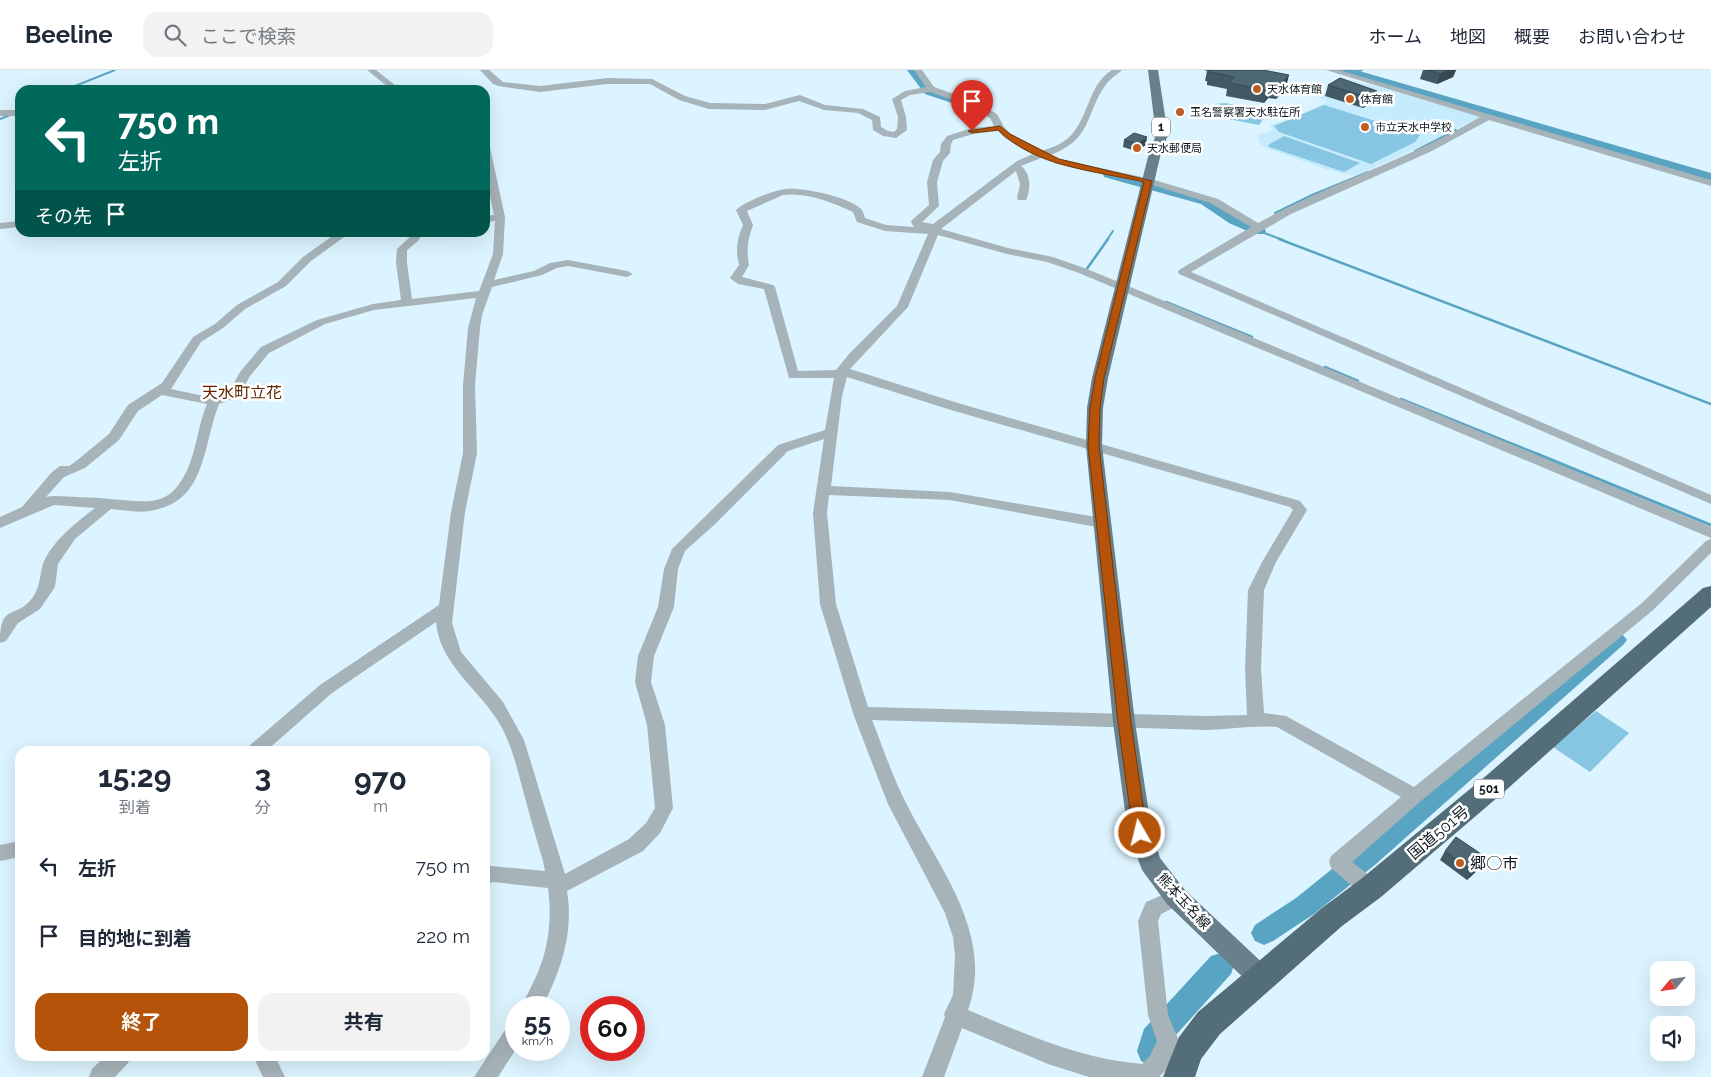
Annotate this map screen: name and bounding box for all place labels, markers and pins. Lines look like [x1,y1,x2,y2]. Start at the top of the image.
pin [951,80,993,131]
marker: 天水体育館 [1251,83,1263,95]
place label: 天水体育館 [1267,83,1322,96]
marker: 体育館 [1344,93,1356,105]
place label: 体育館 [1360,93,1393,106]
marker: 玉名警察署天水駐在所 [1174,106,1186,118]
place label: 玉名警察署天水駐在所 [1190,106,1301,119]
marker: 市立天水中学校 [1359,121,1371,133]
place label: 市立天水中学校 [1375,121,1452,134]
marker: 天水郵便局 [1131,142,1143,154]
place label: 天水郵便局 [1147,142,1202,155]
place label: 郷○市 [1470,854,1518,873]
marker: 郷○市 [1454,857,1466,869]

